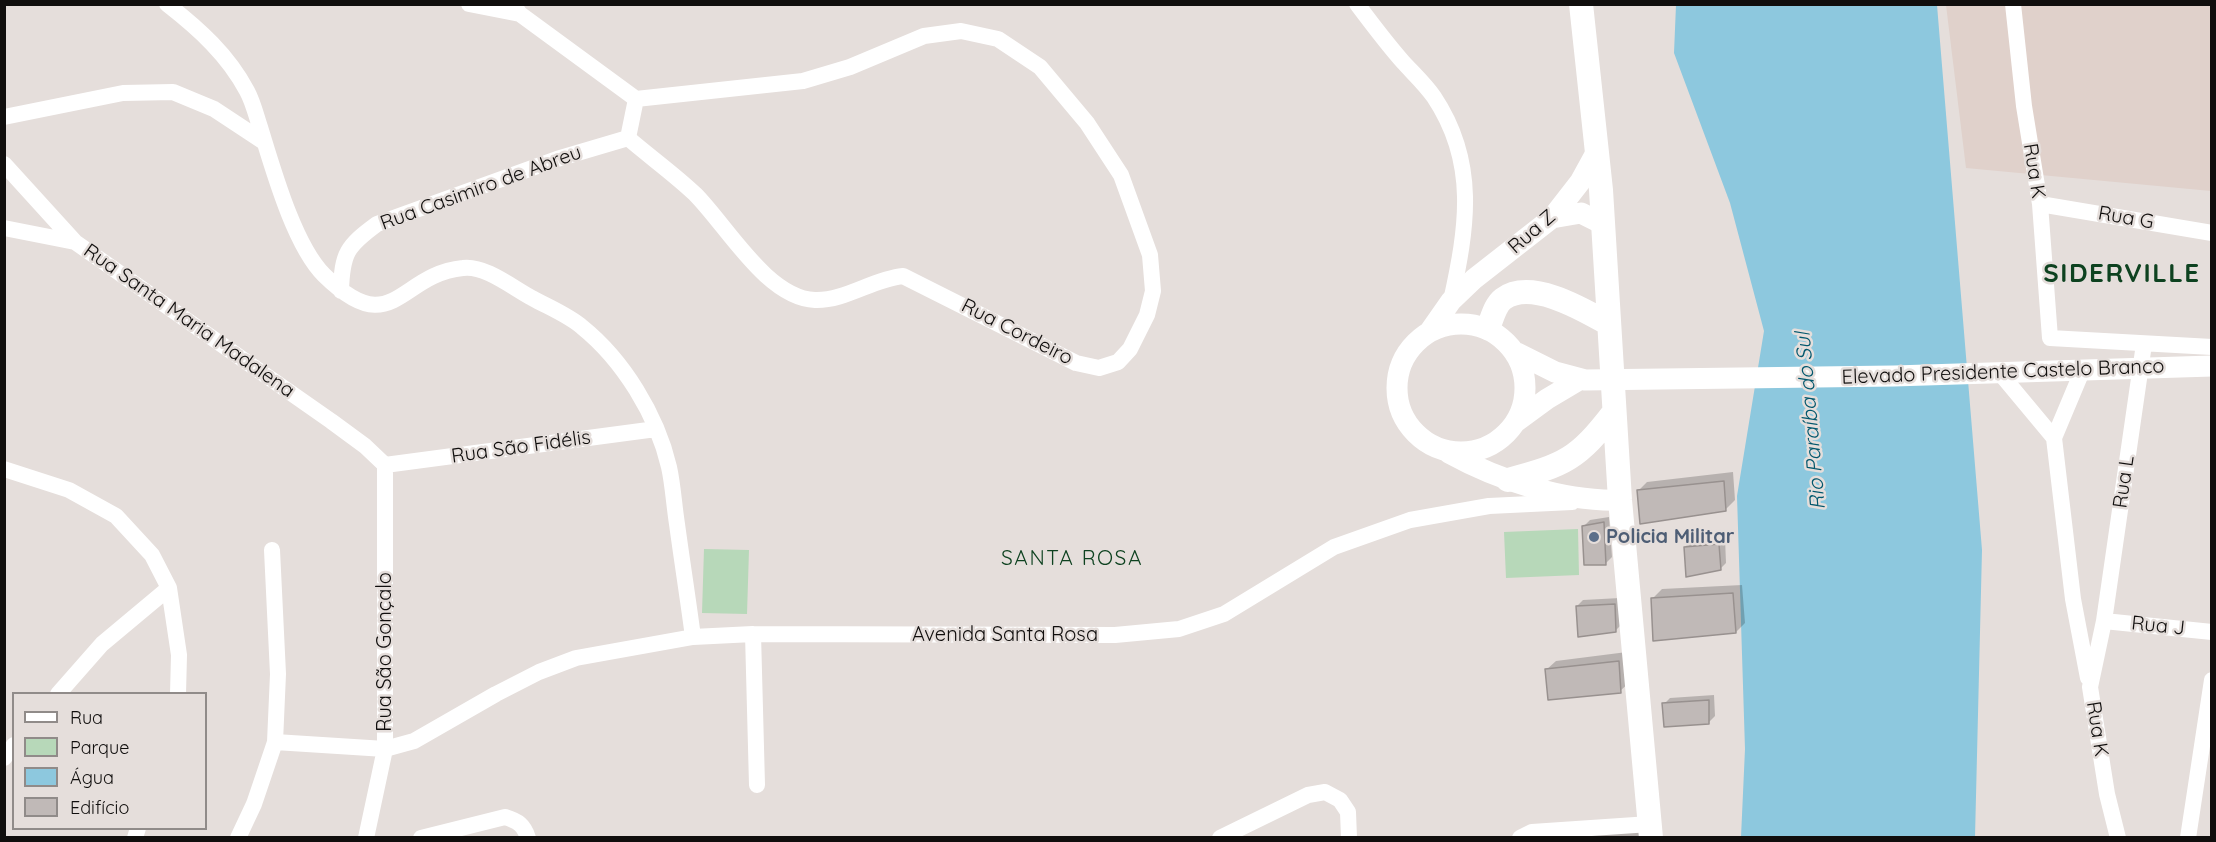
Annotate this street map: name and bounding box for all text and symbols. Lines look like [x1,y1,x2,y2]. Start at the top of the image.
street label: Rua Casimiro de Abreu [377,140,585,236]
street label: Rua K [2018,142,2050,200]
street label: Rua G [2096,201,2156,235]
street label: Rua Z [1503,205,1561,259]
street label: Rua Santa Maria Madalena [79,239,299,403]
district label: SIDERVILLE [2043,258,2201,290]
street label: Rua Cordeiro [957,294,1077,370]
water label: Rio Paraíba do Sul [1791,331,1831,511]
street label: Elevado Presidente Castelo Branco [1841,354,2165,390]
street label: Rua São Fidélis [450,425,592,469]
street label: Rua L [2108,454,2140,510]
place label: Policia Militar [1606,525,1734,549]
marker: Policia Militar [1587,530,1601,544]
district label: SANTA ROSA [1001,546,1143,572]
street label: Rua São Gonçalo [373,572,397,732]
street label: Rua J [2130,611,2186,641]
street label: Avenida Santa Rosa [912,623,1098,647]
legend [12,692,207,830]
street label: Rua K [2081,700,2113,758]
text: Rua [70,706,103,729]
text: Parque [70,736,129,759]
text: Água [70,766,114,789]
text: Edifício [70,796,129,819]

